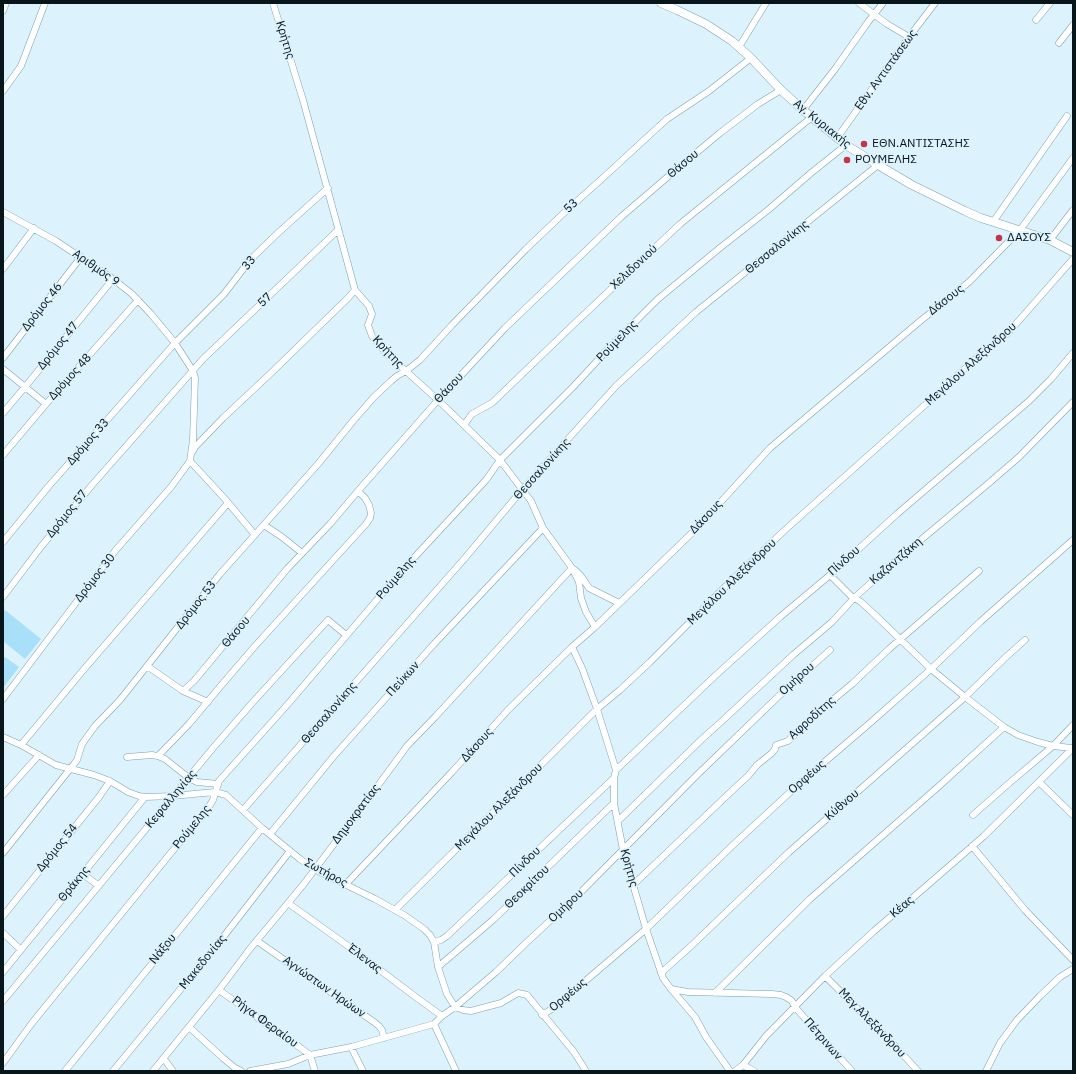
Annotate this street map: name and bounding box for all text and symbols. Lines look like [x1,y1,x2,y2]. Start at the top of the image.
street label: Κρήτης [272,19,298,61]
street label: Εθν. Αντιστάσεως [852,27,920,113]
street label: Αγ. Κυριακής [790,96,854,152]
place label: ΕΘΝ.ΑΝΤΙΣΤΑΣΗΣ [872,137,970,151]
marker: ΕΘΝ.ΑΝΤΙΣΤΑΣΗΣ [859,139,869,149]
street label: Θάσου [664,147,702,181]
place label: ΡΟΥΜΕΛΗΣ [855,153,917,167]
marker: ΡΟΥΜΕΛΗΣ [842,155,852,165]
street label: 53 [561,196,581,216]
street label: Θεσσαλονίκης [742,217,812,277]
place label: ΔΑΣΟΥΣ [1007,231,1051,245]
marker: ΔΑΣΟΥΣ [994,233,1004,243]
street label: Χελιδονιού [607,241,661,293]
street label: Αριθμός 9 [70,247,122,289]
street label: 33 [239,253,259,273]
street label: Δρόμος 46 [19,280,65,334]
street label: Δάσους [925,282,967,318]
street label: 57 [255,290,275,310]
street label: Ρούμελης [594,317,640,365]
street label: Δρόμος 47 [34,319,82,373]
street label: Μεγάλου Αλεξάνδρου [922,319,1020,409]
street label: Κρήτης [369,333,407,371]
street label: Δρόμος 48 [45,351,95,403]
street label: Θάσου [431,370,467,406]
street label: Δρόμος 33 [64,415,112,469]
street label: Θεσσαλονίκης [511,435,573,503]
street label: Δρόμος 57 [43,487,91,541]
street label: Δάσους [687,497,725,537]
street label: Καζαντζάκη [867,534,925,588]
street label: Μεγάλου Αλεξάνδρου [685,536,779,628]
street label: Πίνδου [825,543,863,579]
street label: Δρόμος 30 [72,551,118,605]
street label: Ρούμελης [373,553,419,603]
street label: Δρόμος 53 [173,578,219,632]
street label: Θάσου [219,613,253,651]
street label: Πεύκων [383,658,423,700]
street label: Ομήρου [776,659,818,699]
street label: Θεσσαλονίκης [298,679,360,747]
street label: Αφροδίτης [786,693,838,743]
street label: Δάσους [458,725,496,765]
street label: Ορφέως [785,757,829,797]
street label: Μεγάλου Αλεξάνδρου [452,760,546,854]
street label: Κεφαλληνίας [142,767,200,831]
street label: Δημοκρατίας [329,781,383,847]
street label: Κύθνου [822,786,862,824]
street label: Ρούμελης [170,802,214,852]
street label: Δρόμος 54 [33,821,81,875]
street label: Πίνδου [506,844,544,880]
street label: Κρήτης [617,847,641,889]
street label: Σωτήρος [302,855,350,891]
street label: Θεοκρίτου [502,862,552,912]
street label: Θράκης [55,863,93,905]
street label: Ομήρου [546,886,586,926]
street label: Κέας [887,893,917,921]
street label: Νάξου [146,931,180,967]
street label: Μακεδονίας [177,932,229,992]
street label: Έλενας [345,942,385,976]
street label: Αγνώστων Ηρώων [280,953,368,1021]
street label: Ορφέως [546,975,590,1015]
street label: Μεγ.Αλεξάνδρου [835,985,909,1061]
street label: Ρήγα Φεραίου [229,993,301,1051]
street label: Πέτρινων [801,1015,845,1063]

